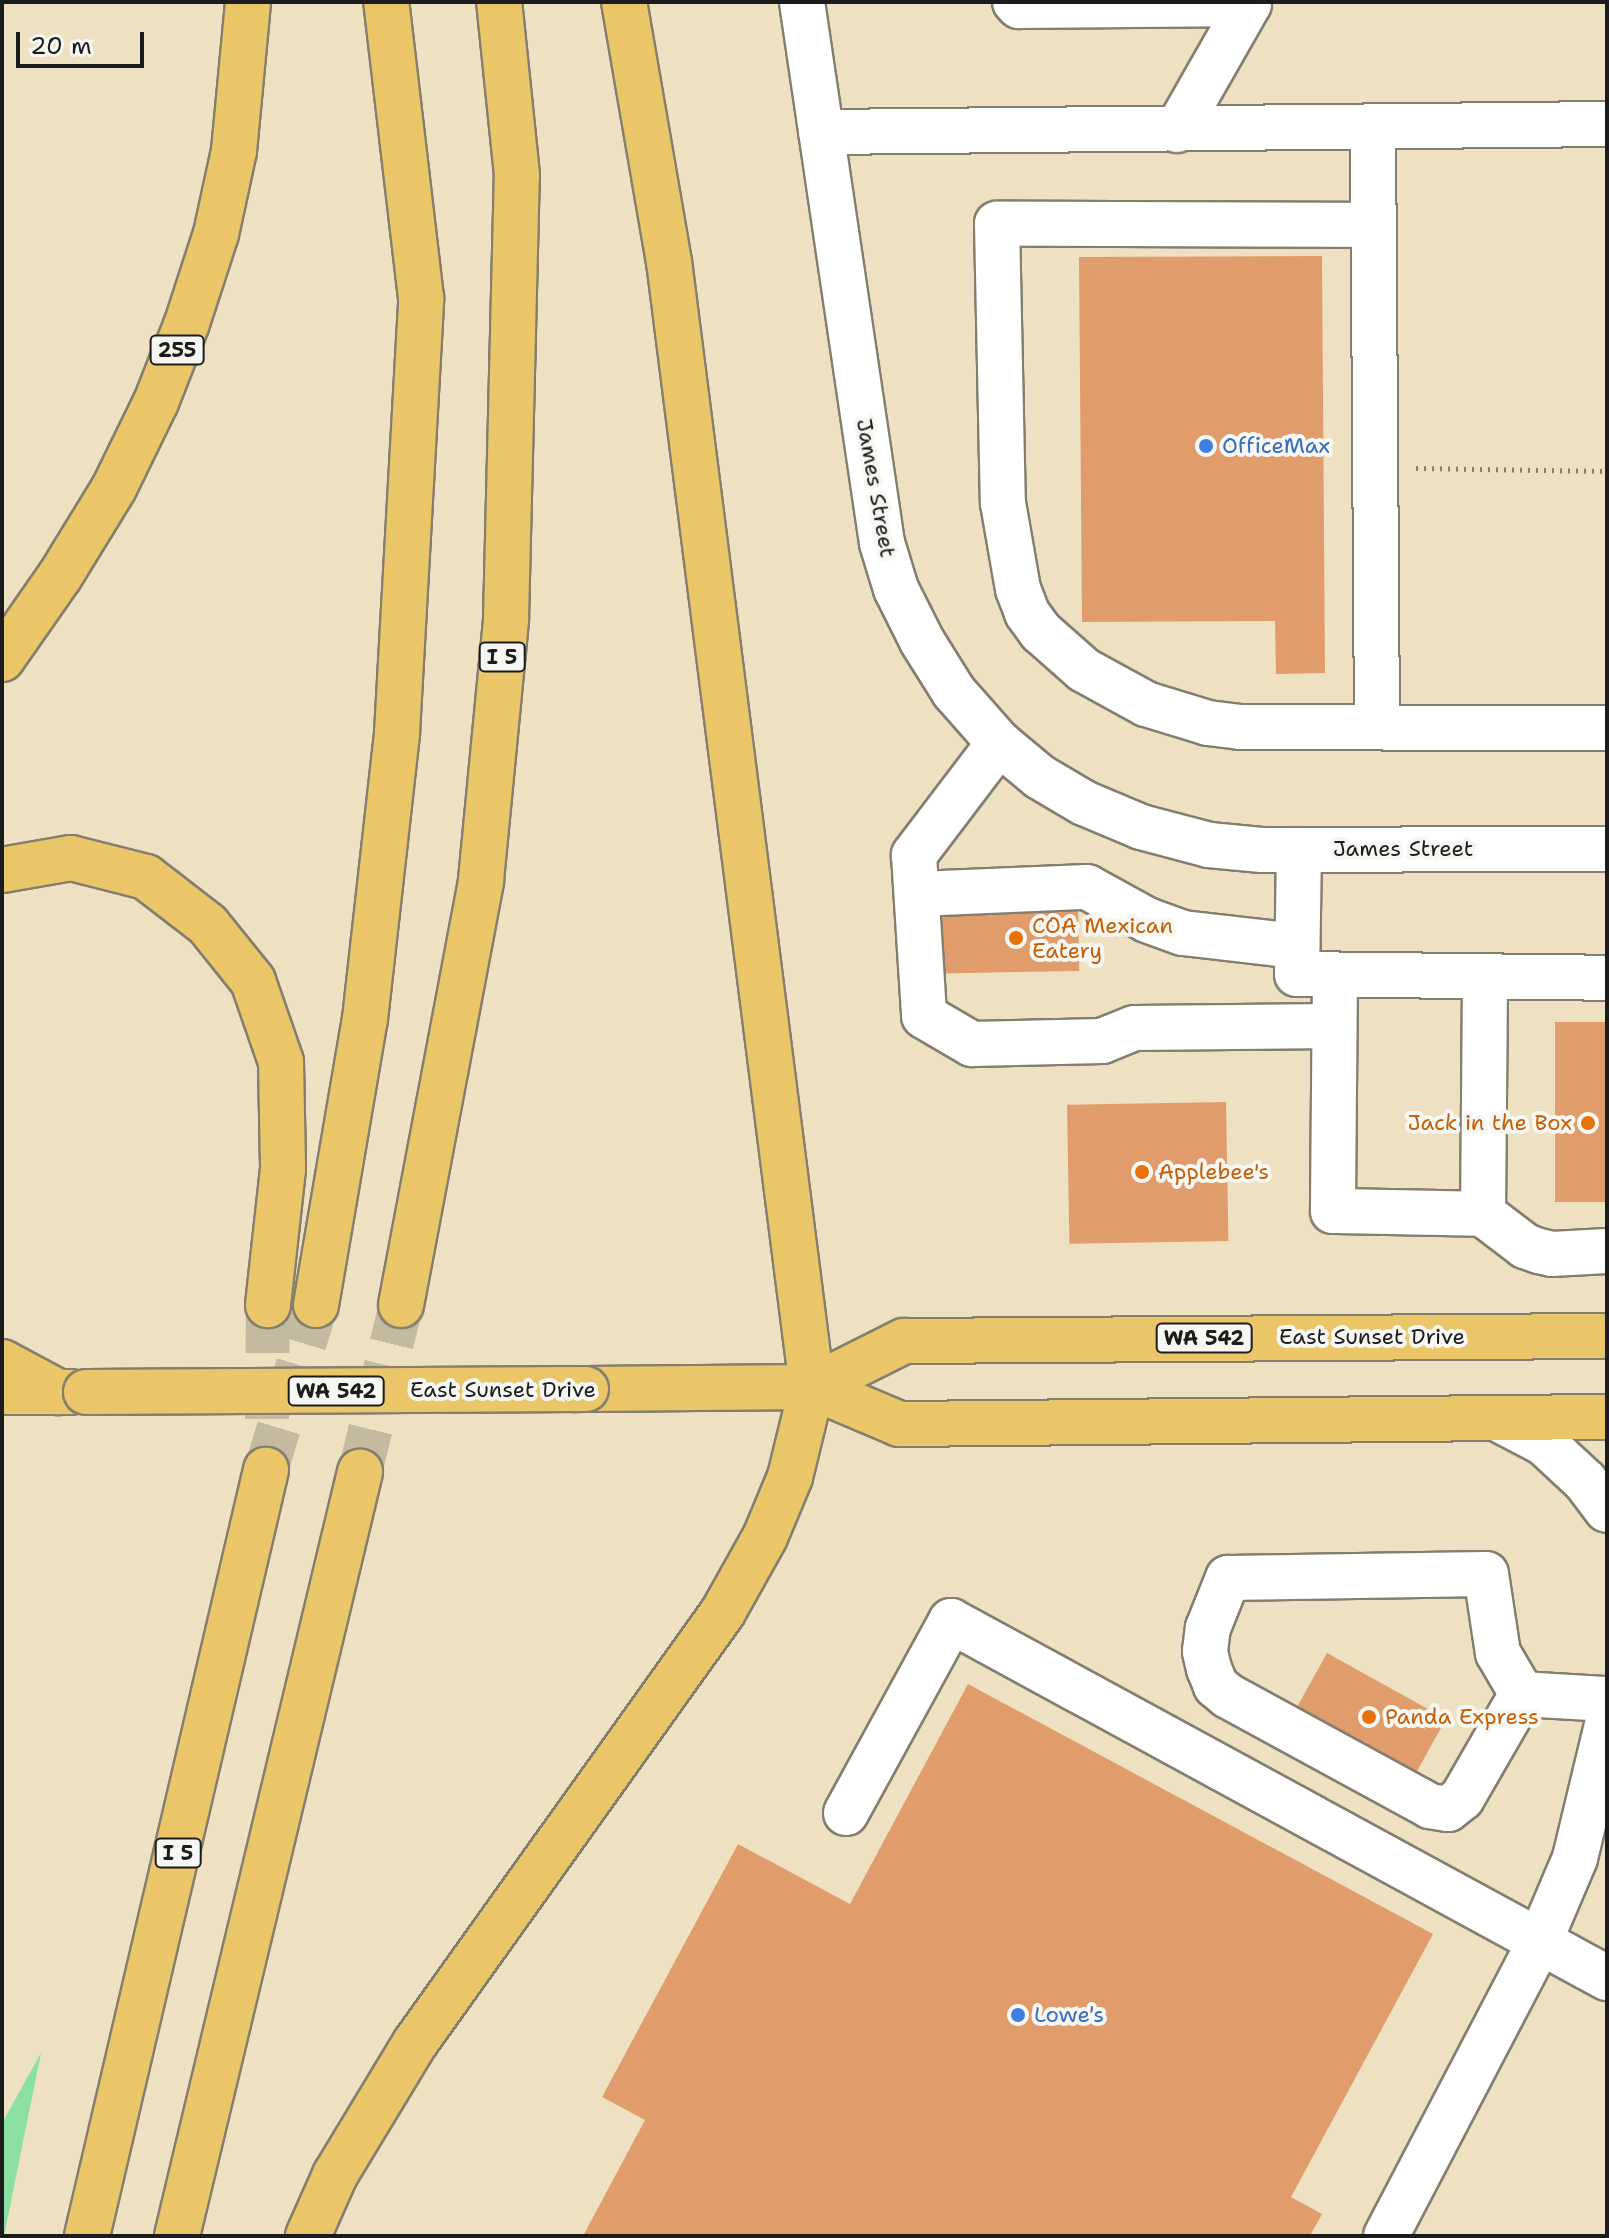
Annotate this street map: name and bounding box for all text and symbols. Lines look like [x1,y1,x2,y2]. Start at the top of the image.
scale bar [20,16,148,66]
text: 20 m [30,30,92,62]
road number: 255 [149,334,205,366]
street label: James Street [851,416,901,560]
place label: OfficeMax [1222,433,1330,459]
marker: OfficeMax [1197,437,1215,455]
road number: I 5 [478,641,526,673]
street label: James Street [1333,836,1473,862]
place label: COA Mexican Eatery [1032,912,1173,964]
marker: COA Mexican Eatery [1007,929,1025,947]
place label: Jack in the Box [1408,1110,1572,1136]
marker: Jack in the Box [1579,1114,1597,1132]
place label: Applebee's [1158,1159,1269,1185]
marker: Applebee's [1133,1163,1151,1181]
road number: WA 542 [1154,1322,1254,1354]
street label: East Sunset Drive [1279,1324,1465,1350]
road number: WA 542 [286,1375,386,1407]
street label: East Sunset Drive [410,1377,596,1403]
place label: Panda Express [1385,1704,1539,1730]
marker: Panda Express [1360,1708,1378,1726]
road number: I 5 [154,1837,202,1869]
place label: Lowe's [1034,2002,1104,2028]
marker: Lowe's [1009,2006,1027,2024]

